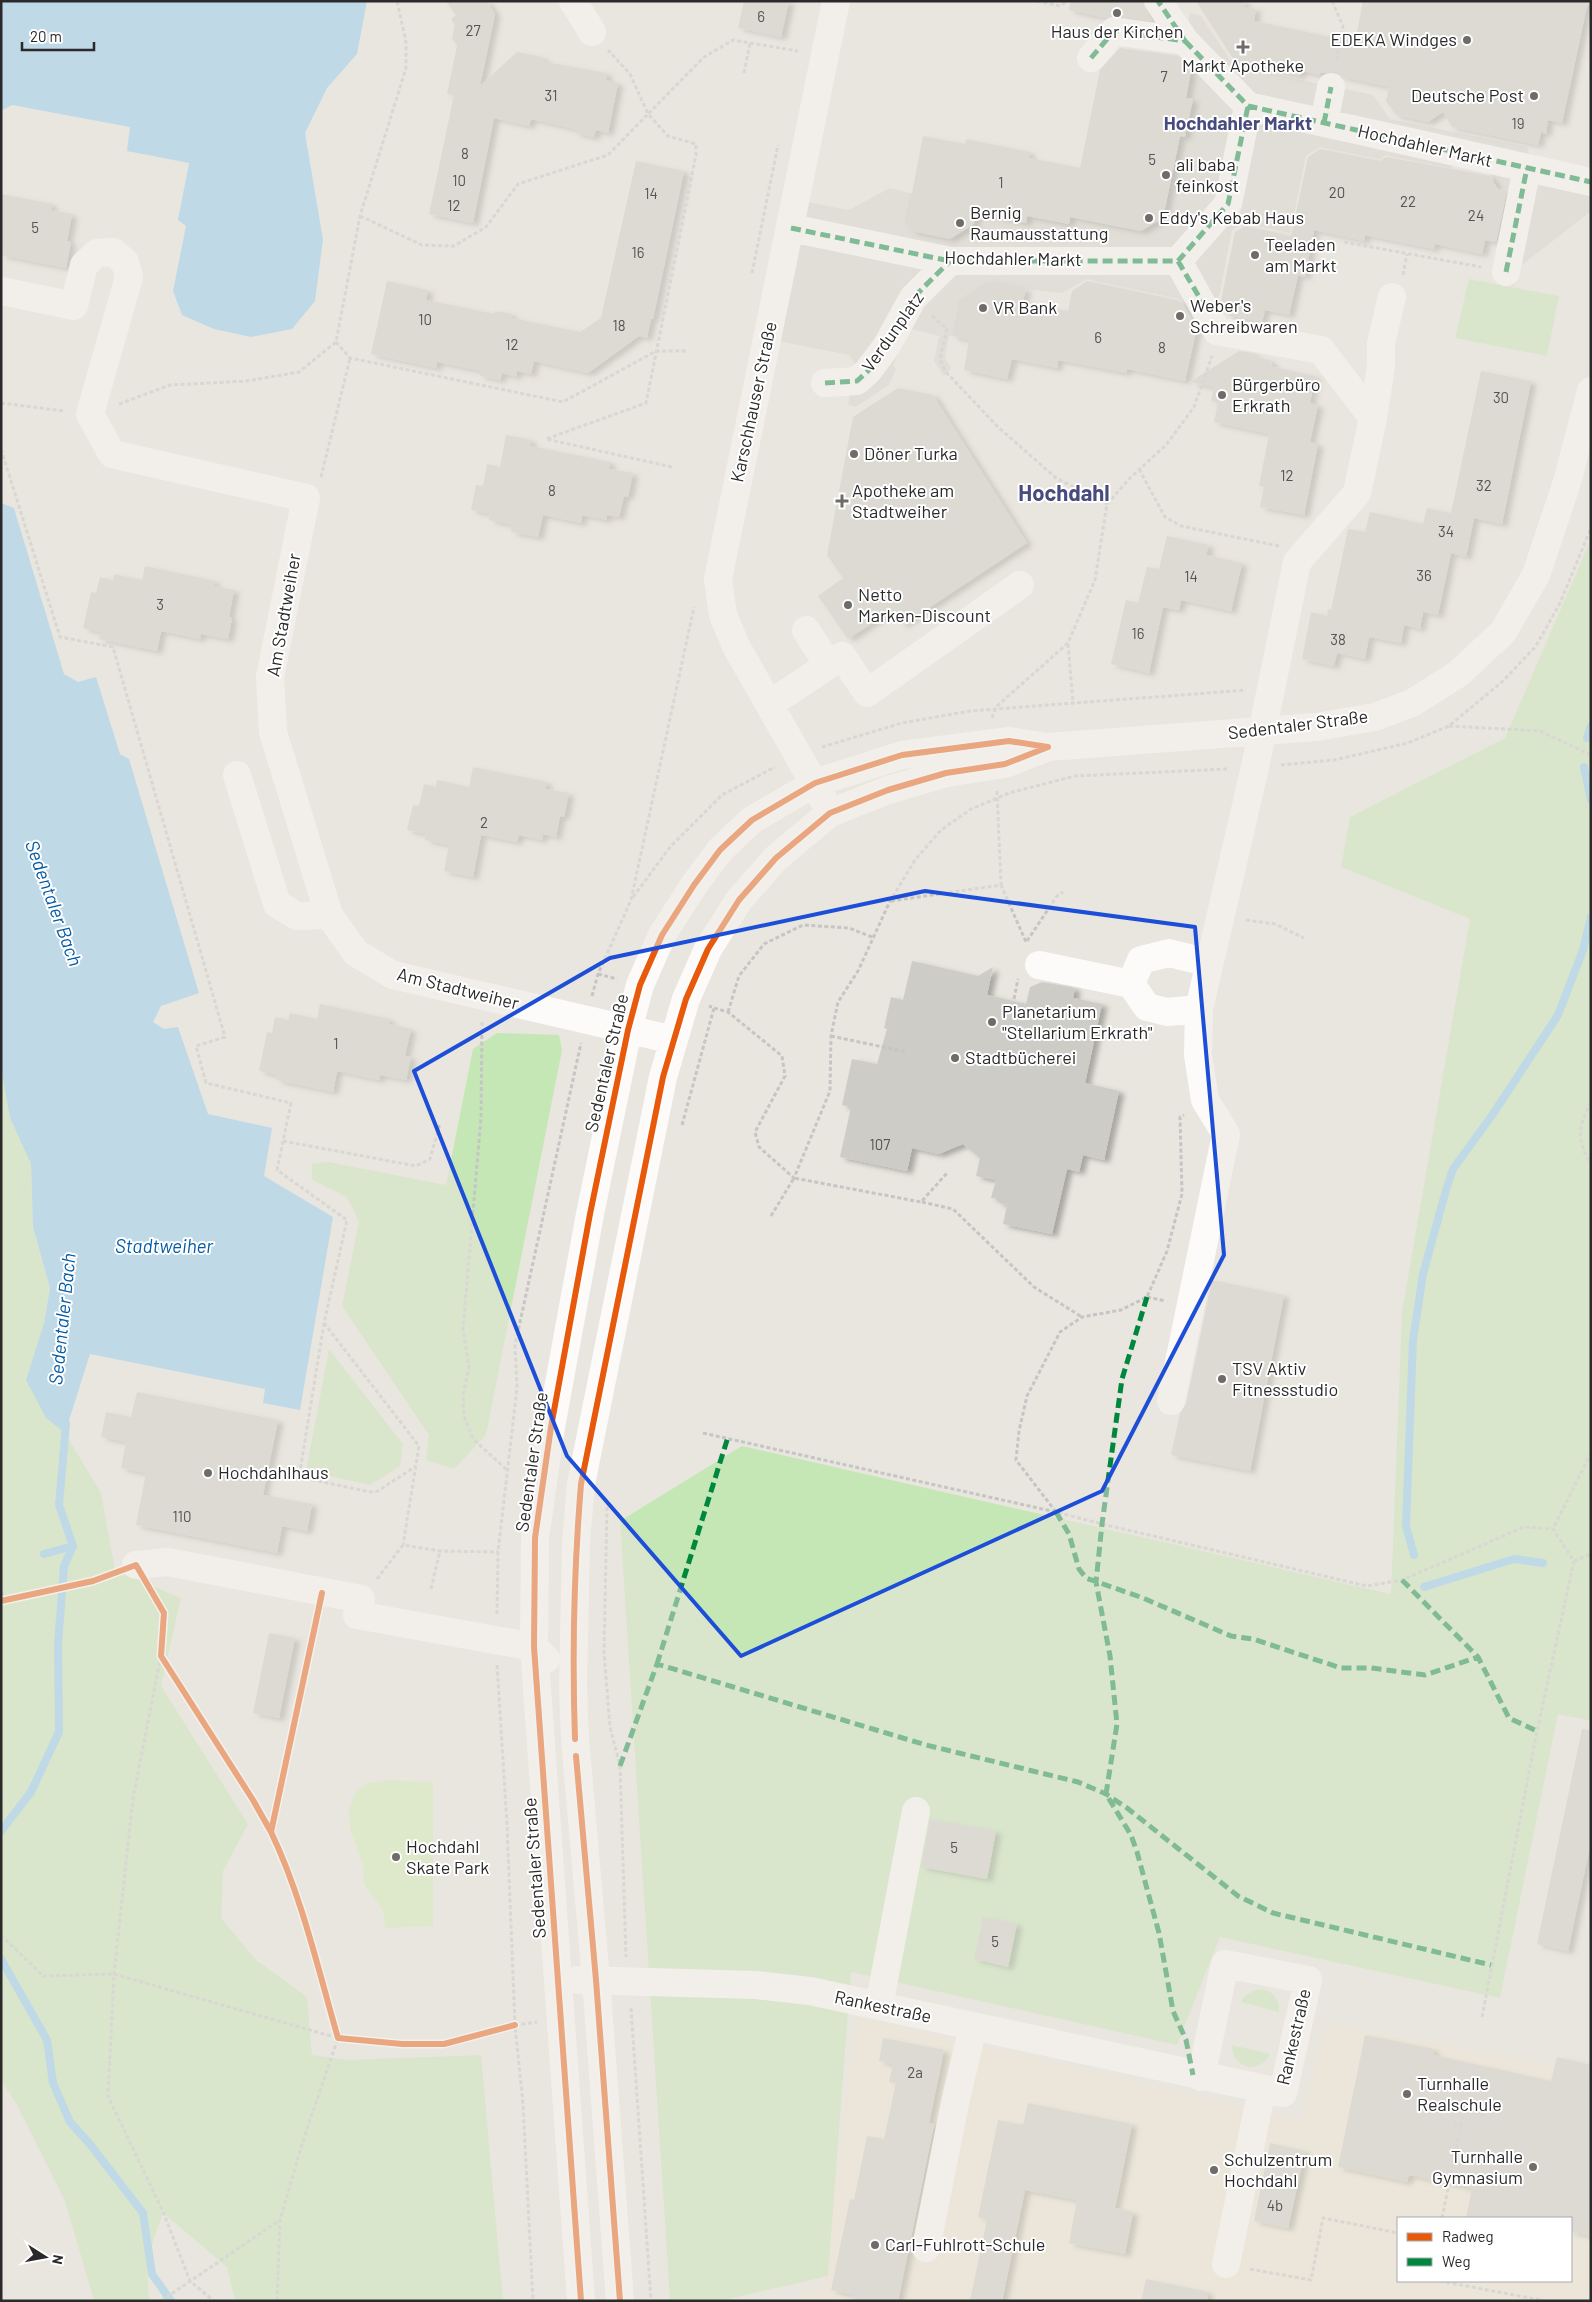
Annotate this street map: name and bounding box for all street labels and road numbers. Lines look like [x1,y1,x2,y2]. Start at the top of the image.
street label: Hochdahler Markt [1356,119,1495,171]
street label: Hochdahler Markt [944,246,1082,270]
street label: Verdunplatz [857,287,928,376]
street label: Karschhauser Straße [725,319,781,484]
street label: Am Stadtweiher [261,551,305,678]
street label: Sedentaler Straße [1226,704,1369,744]
street label: Am Stadtweiher [395,962,522,1014]
street label: Sedentaler Straße [579,991,633,1134]
street label: Sedentaler Straße [510,1390,552,1533]
street label: Sedentaler Straße [518,1797,550,1939]
street label: Rankestraße [833,1985,934,2027]
street label: Rankestraße [1271,1986,1315,2087]

